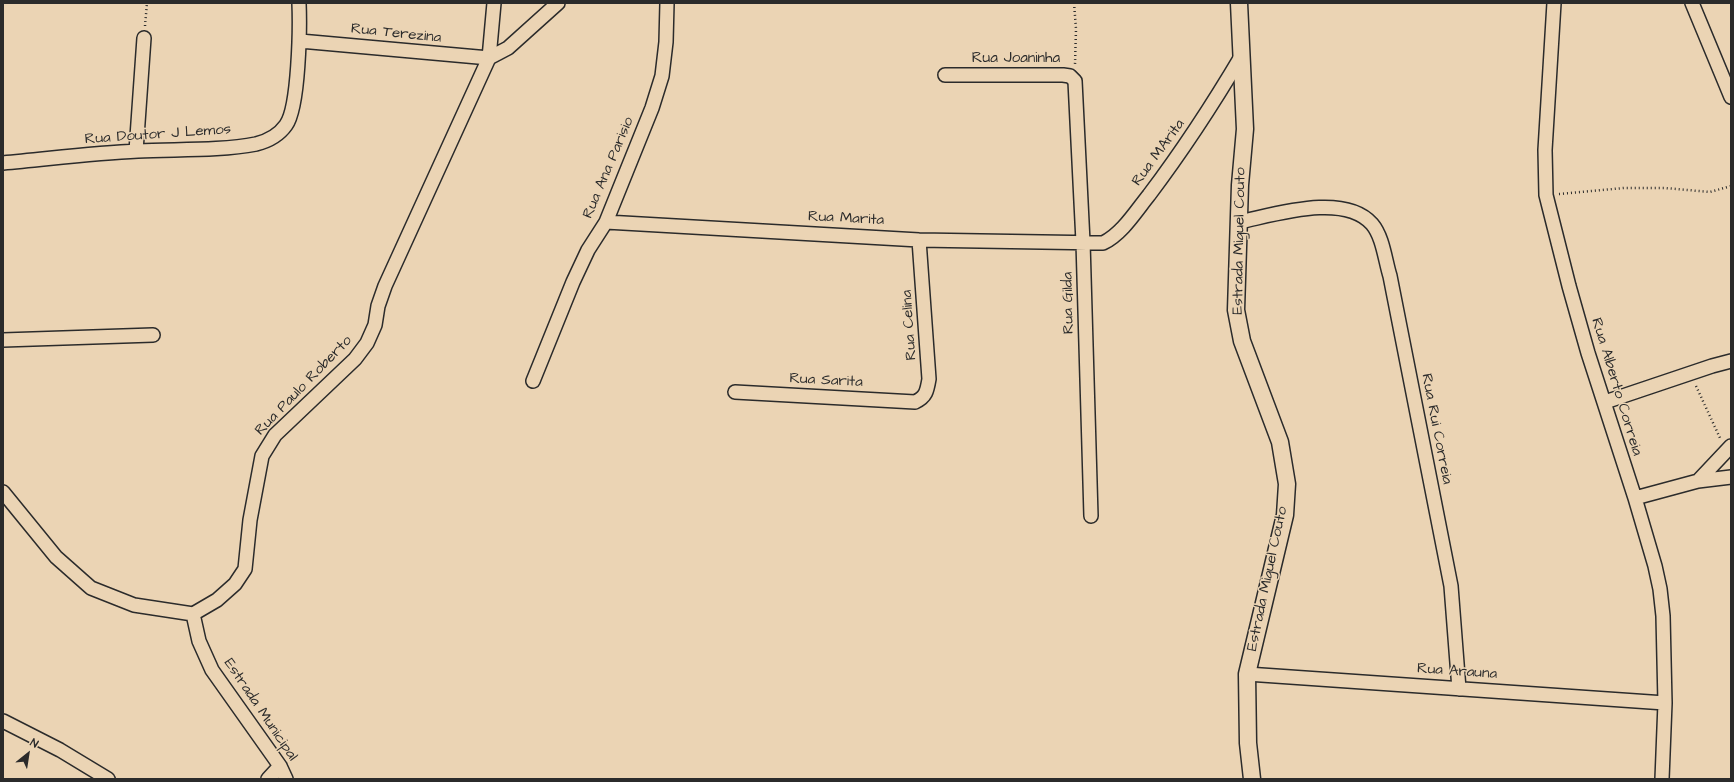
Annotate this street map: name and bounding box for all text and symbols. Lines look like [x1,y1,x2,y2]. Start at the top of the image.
street label: Rua Terezina [350,20,442,48]
street label: Rua Joaninha [972,50,1060,68]
street label: Rua Ana Parisio [579,114,639,222]
street label: Rua MArita [1129,116,1189,190]
street label: Rua Doutor J Lemos [84,121,232,149]
street label: Estrada Miguel Couto [1230,167,1250,315]
street label: Rua Marita [807,208,885,230]
street label: Rua Gilda [1059,272,1079,334]
street label: Rua Celina [899,289,921,361]
street label: Rua Alberto Correia [1587,316,1645,458]
street label: Rua Paulo Roberto [252,332,356,440]
street label: Rua Sarita [789,370,863,392]
street label: Rua Rui Correia [1416,372,1456,486]
street label: Estrada Miguel Couto [1244,505,1292,653]
street label: Estrada Municipal [219,655,301,765]
street label: Rua Arauna [1416,660,1498,684]
north arrow [8,734,48,774]
text: N [28,735,41,751]

